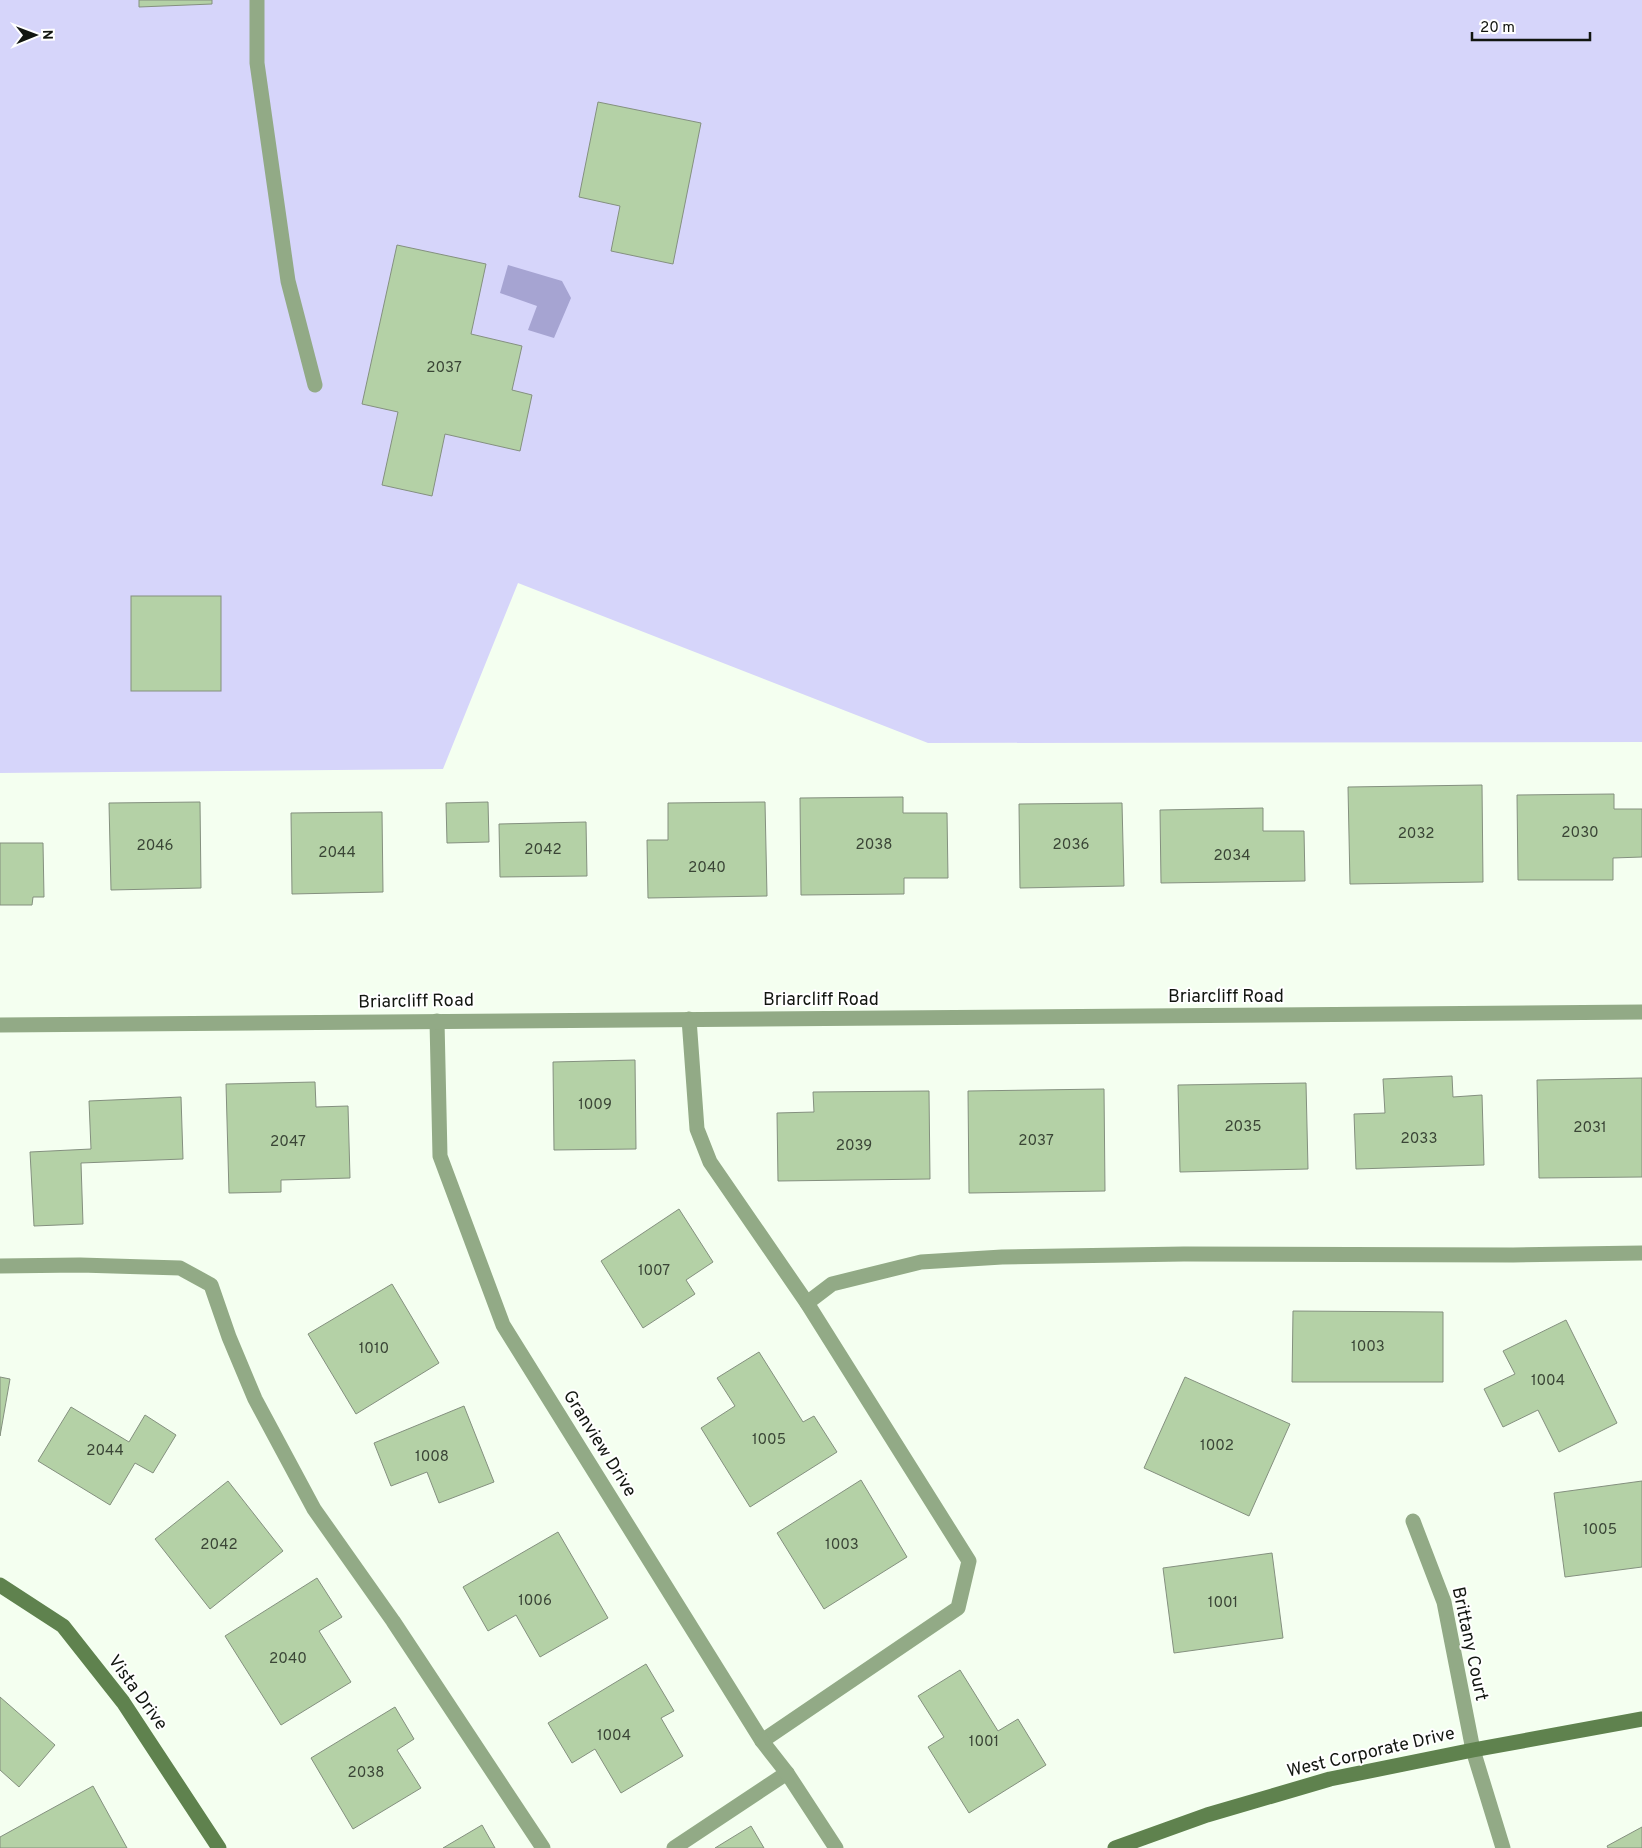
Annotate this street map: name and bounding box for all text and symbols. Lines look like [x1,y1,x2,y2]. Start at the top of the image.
north arrow [10,10,60,60]
scale bar [1472,10,1590,42]
text: 20 m [1480,19,1515,38]
text: N [38,30,55,40]
house number: 2037 [426,359,462,378]
house number: 2030 [1561,824,1599,843]
house number: 2032 [1398,825,1434,844]
house number: 2038 [855,836,893,855]
house number: 2036 [1053,836,1089,855]
house number: 2046 [136,837,174,856]
house number: 2042 [524,841,562,860]
house number: 2044 [318,844,356,863]
house number: 2034 [1213,847,1251,866]
house number: 2040 [688,859,726,878]
street label: Briarcliff Road [1168,986,1284,1009]
street label: Briarcliff Road [358,989,474,1015]
street label: Briarcliff Road [763,989,879,1012]
house number: 1009 [578,1096,612,1115]
house number: 2035 [1224,1118,1262,1137]
house number: 2031 [1573,1119,1607,1138]
house number: 2033 [1401,1130,1437,1149]
house number: 2037 [1018,1132,1054,1151]
house number: 2047 [270,1133,306,1152]
house number: 2039 [836,1137,872,1156]
house number: 1007 [638,1262,670,1281]
house number: 1003 [1351,1338,1385,1357]
house number: 1010 [359,1340,389,1359]
house number: 1004 [1531,1372,1565,1391]
street label: Granview Drive [557,1386,641,1502]
house number: 1005 [752,1431,786,1450]
house number: 1002 [1200,1437,1234,1456]
house number: 2044 [86,1442,124,1461]
house number: 1008 [415,1448,449,1467]
house number: 1005 [1583,1521,1617,1540]
house number: 2042 [200,1536,238,1555]
house number: 1003 [825,1536,859,1555]
street label: Brittany Court [1446,1585,1492,1703]
house number: 1006 [518,1592,552,1611]
house number: 1001 [1208,1594,1238,1613]
house number: 2040 [269,1650,307,1669]
street label: Vista Drive [102,1651,172,1735]
street label: West Corporate Drive [1285,1722,1457,1784]
house number: 1004 [597,1727,631,1746]
house number: 1001 [969,1733,999,1752]
house number: 2038 [347,1764,385,1783]

